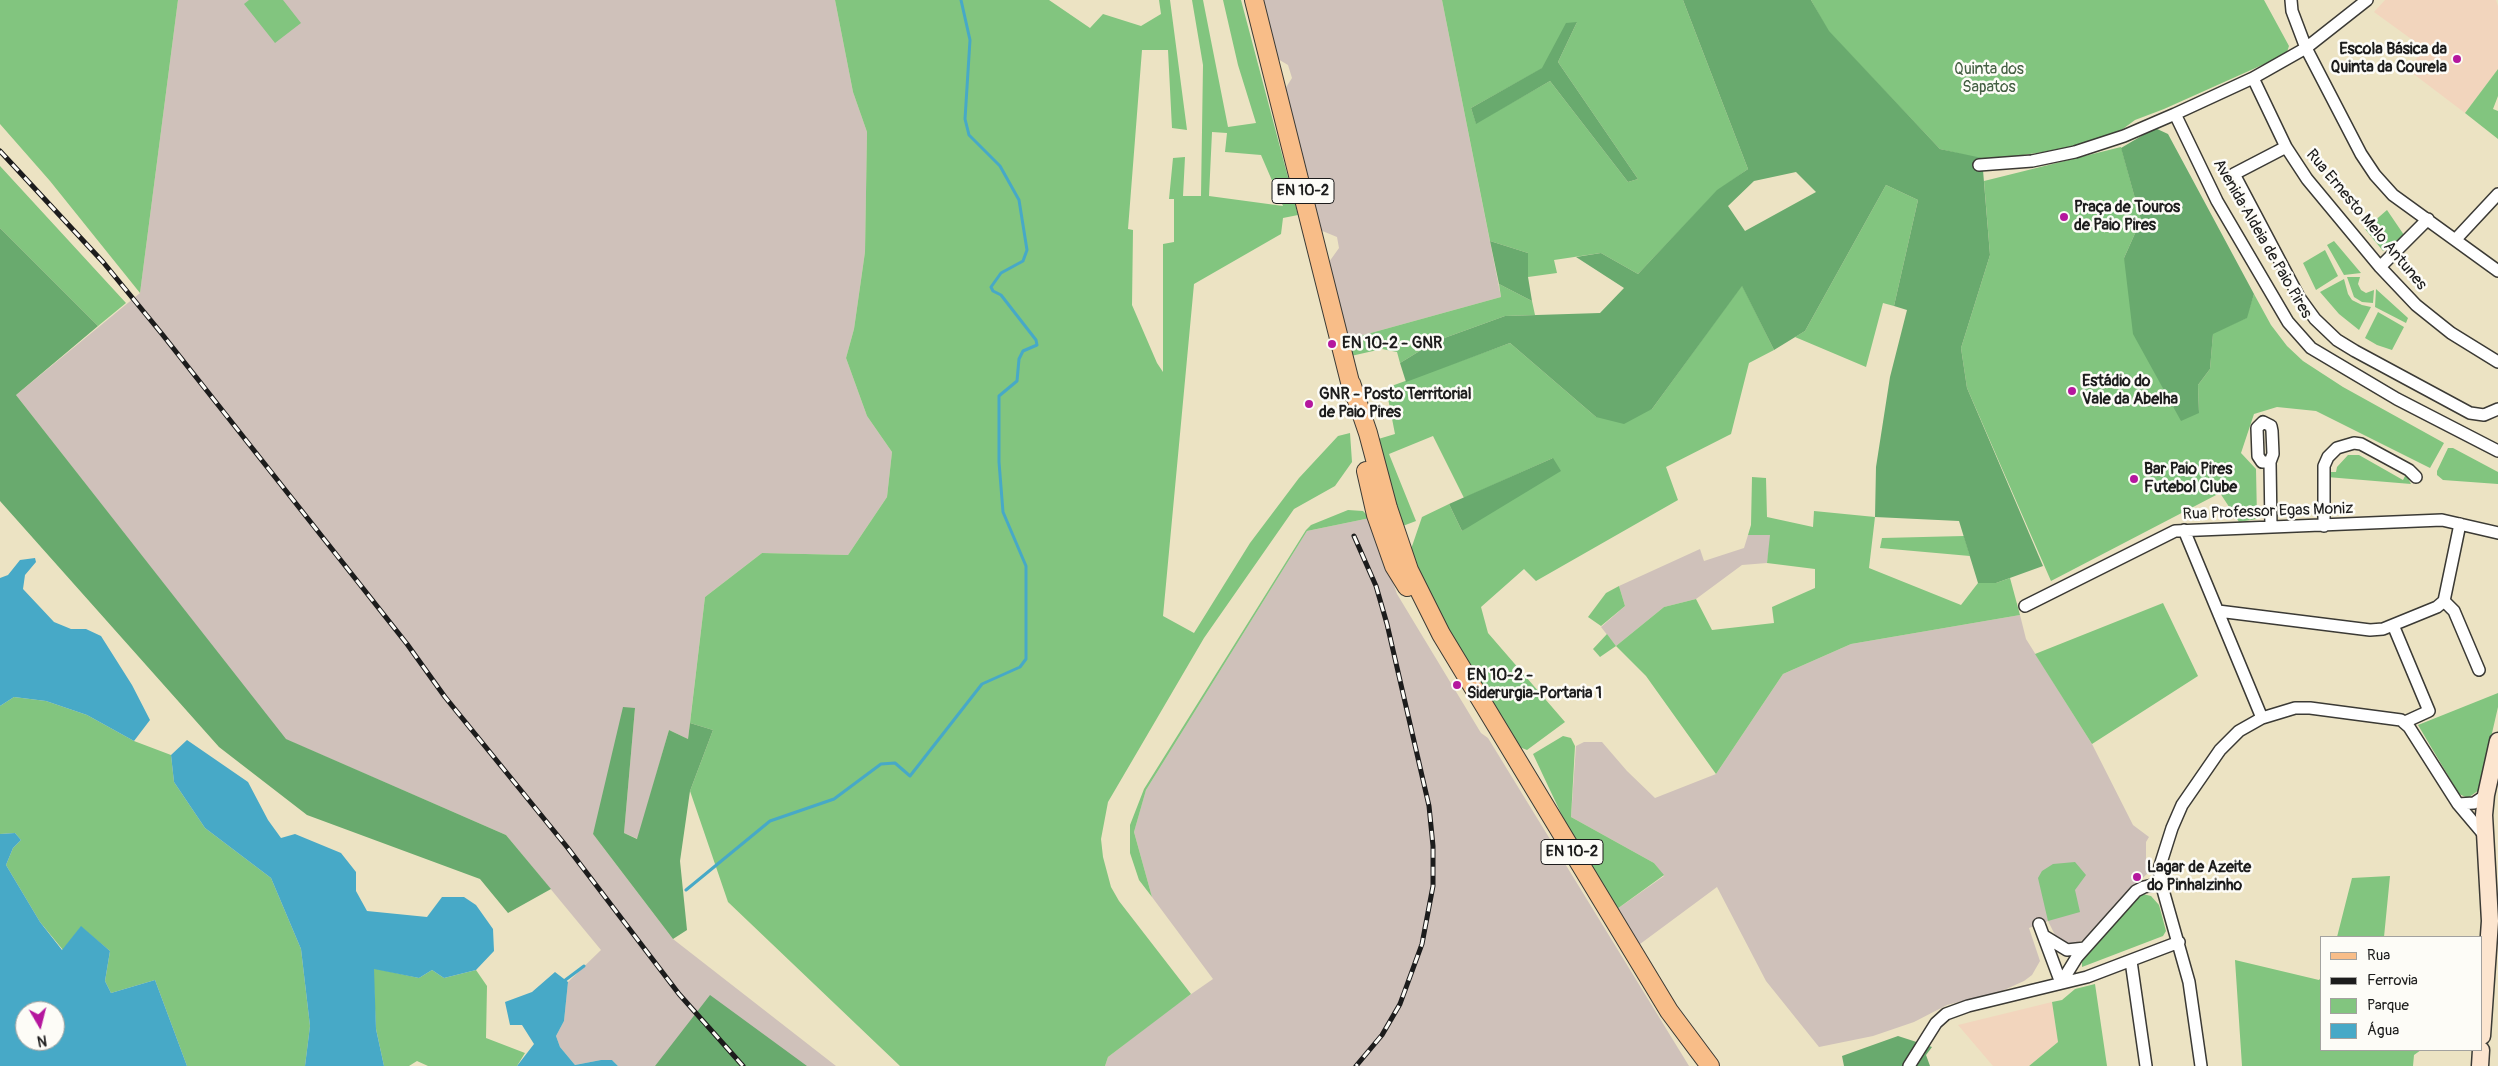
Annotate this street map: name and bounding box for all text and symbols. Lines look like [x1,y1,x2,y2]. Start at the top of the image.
place label: Escola Básica da Quinta da Courela [2330,40,2447,78]
marker: Escola Básica da Quinta da Courela [2451,53,2463,65]
park label: Quinta dos Sapatos [1954,60,2024,98]
street label: Rua Ernesto Melo Antunes [2301,146,2431,294]
street label: Avenida Aldeia de Paio Pires [2209,156,2315,322]
road number: EN 10-2 [1272,178,1334,204]
place label: Praça de Touros de Paio Pires [2074,198,2180,236]
marker: Praça de Touros de Paio Pires [2058,211,2070,223]
place label: EN 10-2 - GNR [1342,334,1442,354]
marker: EN 10-2 - GNR [1326,338,1338,350]
place label: Estádio do Vale da Abelha [2082,372,2178,410]
place label: GNR - Posto Territorial de Paio Pires [1319,385,1471,423]
marker: Estádio do Vale da Abelha [2066,385,2078,397]
marker: GNR - Posto Territorial de Paio Pires [1303,398,1315,410]
place label: Bar Paio Pires Futebol Clube [2144,460,2237,498]
marker: Bar Paio Pires Futebol Clube [2128,473,2140,485]
street label: Rua Professor Egas Moniz [2182,499,2354,525]
place label: EN 10-2 - Siderurgia-Portaria 1 [1467,666,1602,704]
marker: EN 10-2 - Siderurgia-Portaria 1 [1451,679,1463,691]
road number: EN 10-2 [1541,840,1603,864]
place label: Lagar de Azeite do Pinhalzinho [2147,858,2251,896]
marker: Lagar de Azeite do Pinhalzinho [2131,871,2143,883]
legend [2320,936,2483,1051]
text: Rua [2367,946,2390,965]
text: Ferrovia [2367,971,2418,990]
text: Parque [2367,996,2409,1015]
north arrow [15,1001,65,1051]
text: Água [2367,1021,2399,1040]
text: N [36,1031,48,1049]

